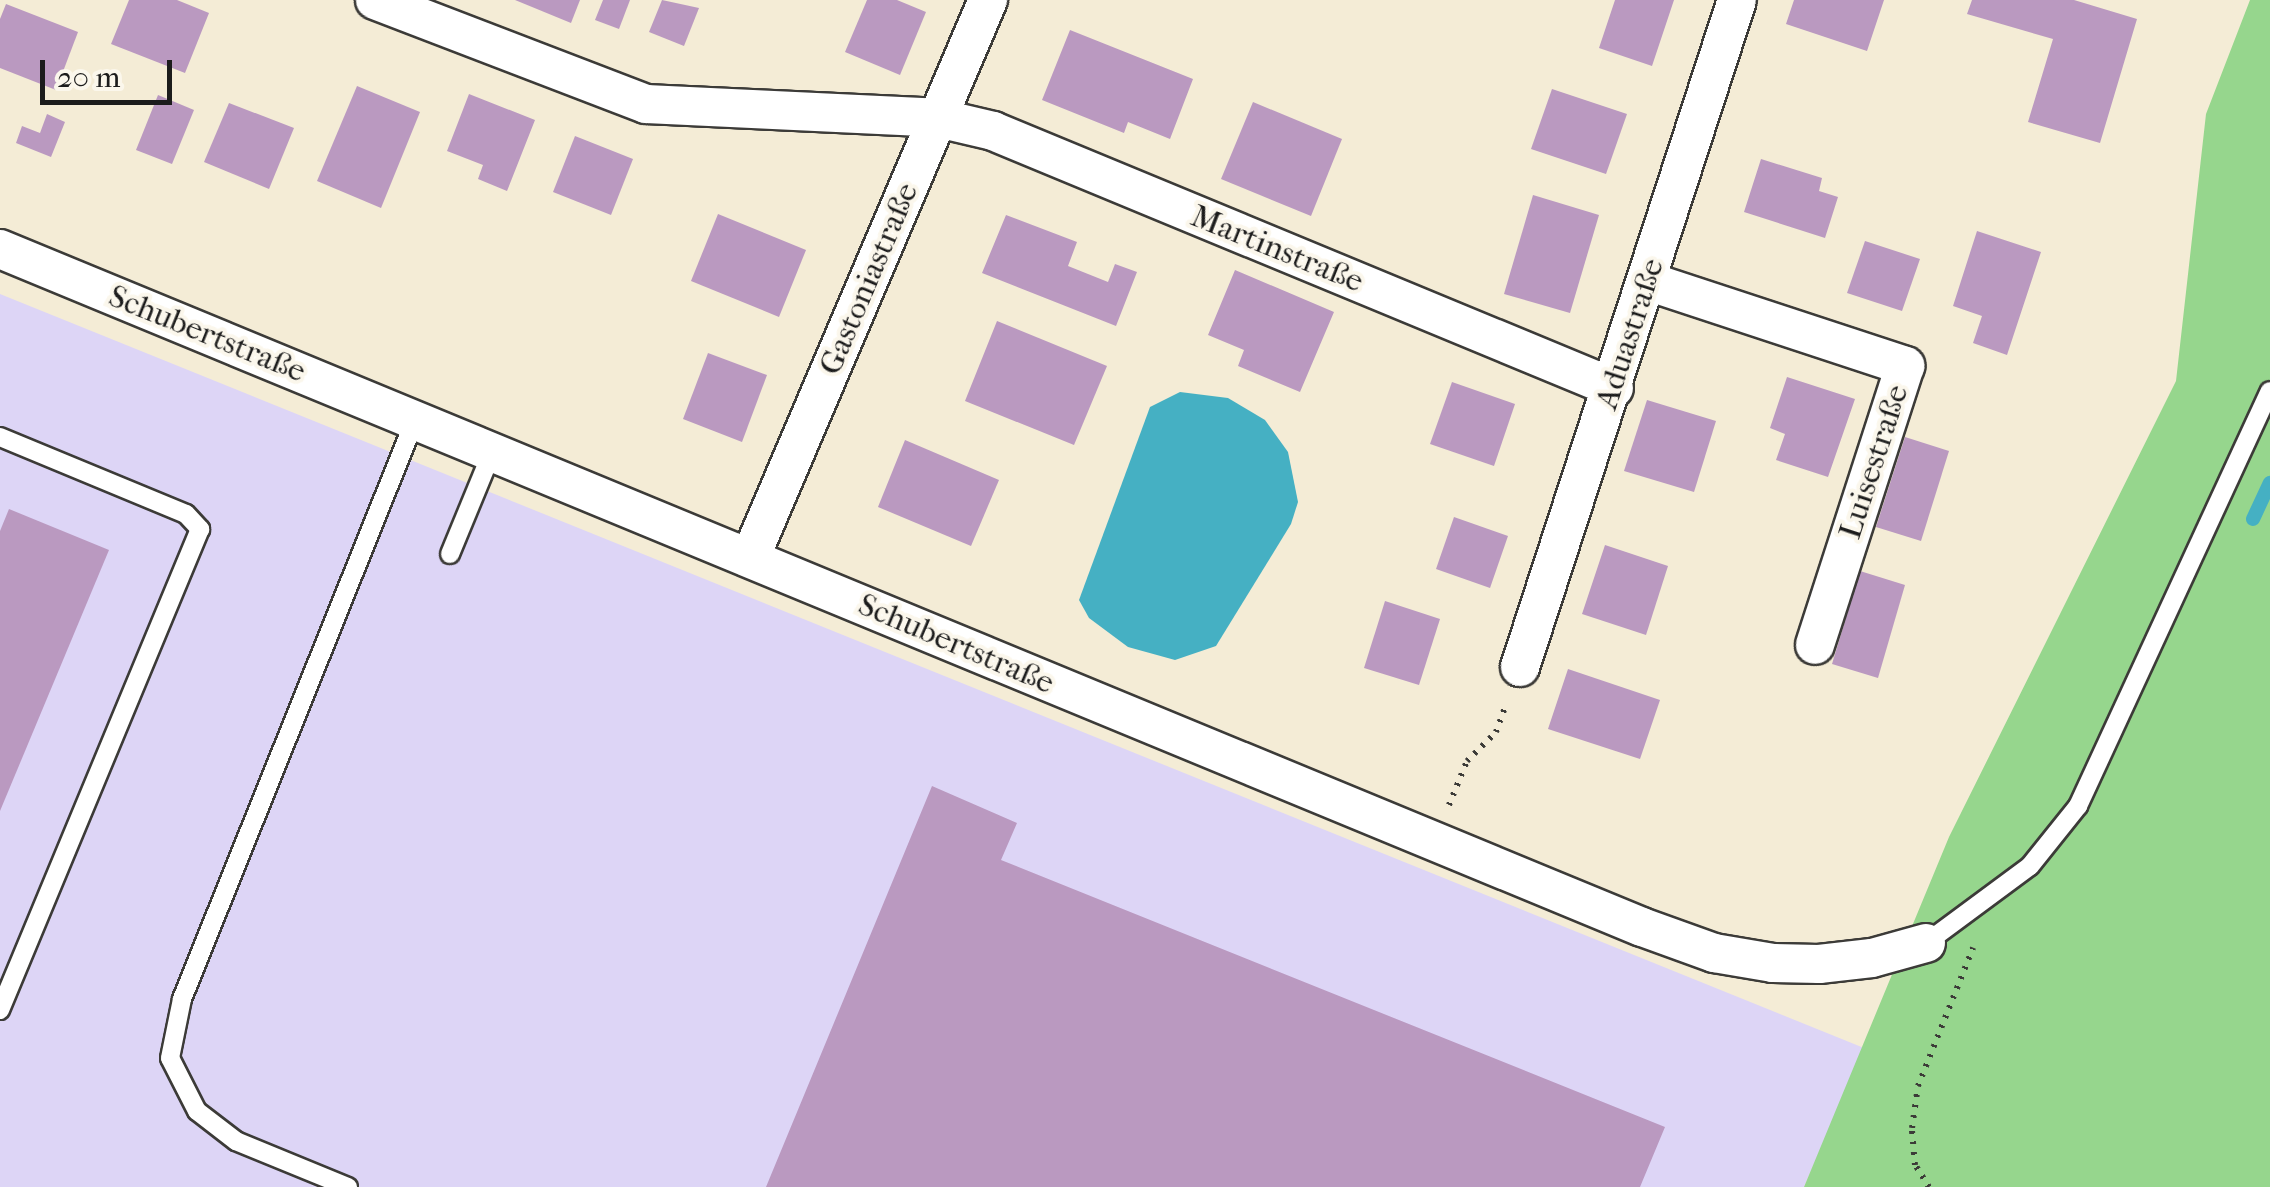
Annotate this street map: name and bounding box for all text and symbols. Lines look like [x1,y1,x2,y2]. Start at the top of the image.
scale bar [45,40,178,102]
text: 20 m [57,60,120,95]
street label: Gastoniastraße [811,177,927,381]
street label: Martinstraße [1185,197,1369,301]
street label: Aduastraße [1588,254,1672,414]
street label: Schubertstraße [103,277,311,391]
street label: Luisestraße [1831,380,1917,544]
street label: Schubertstraße [852,586,1060,702]

